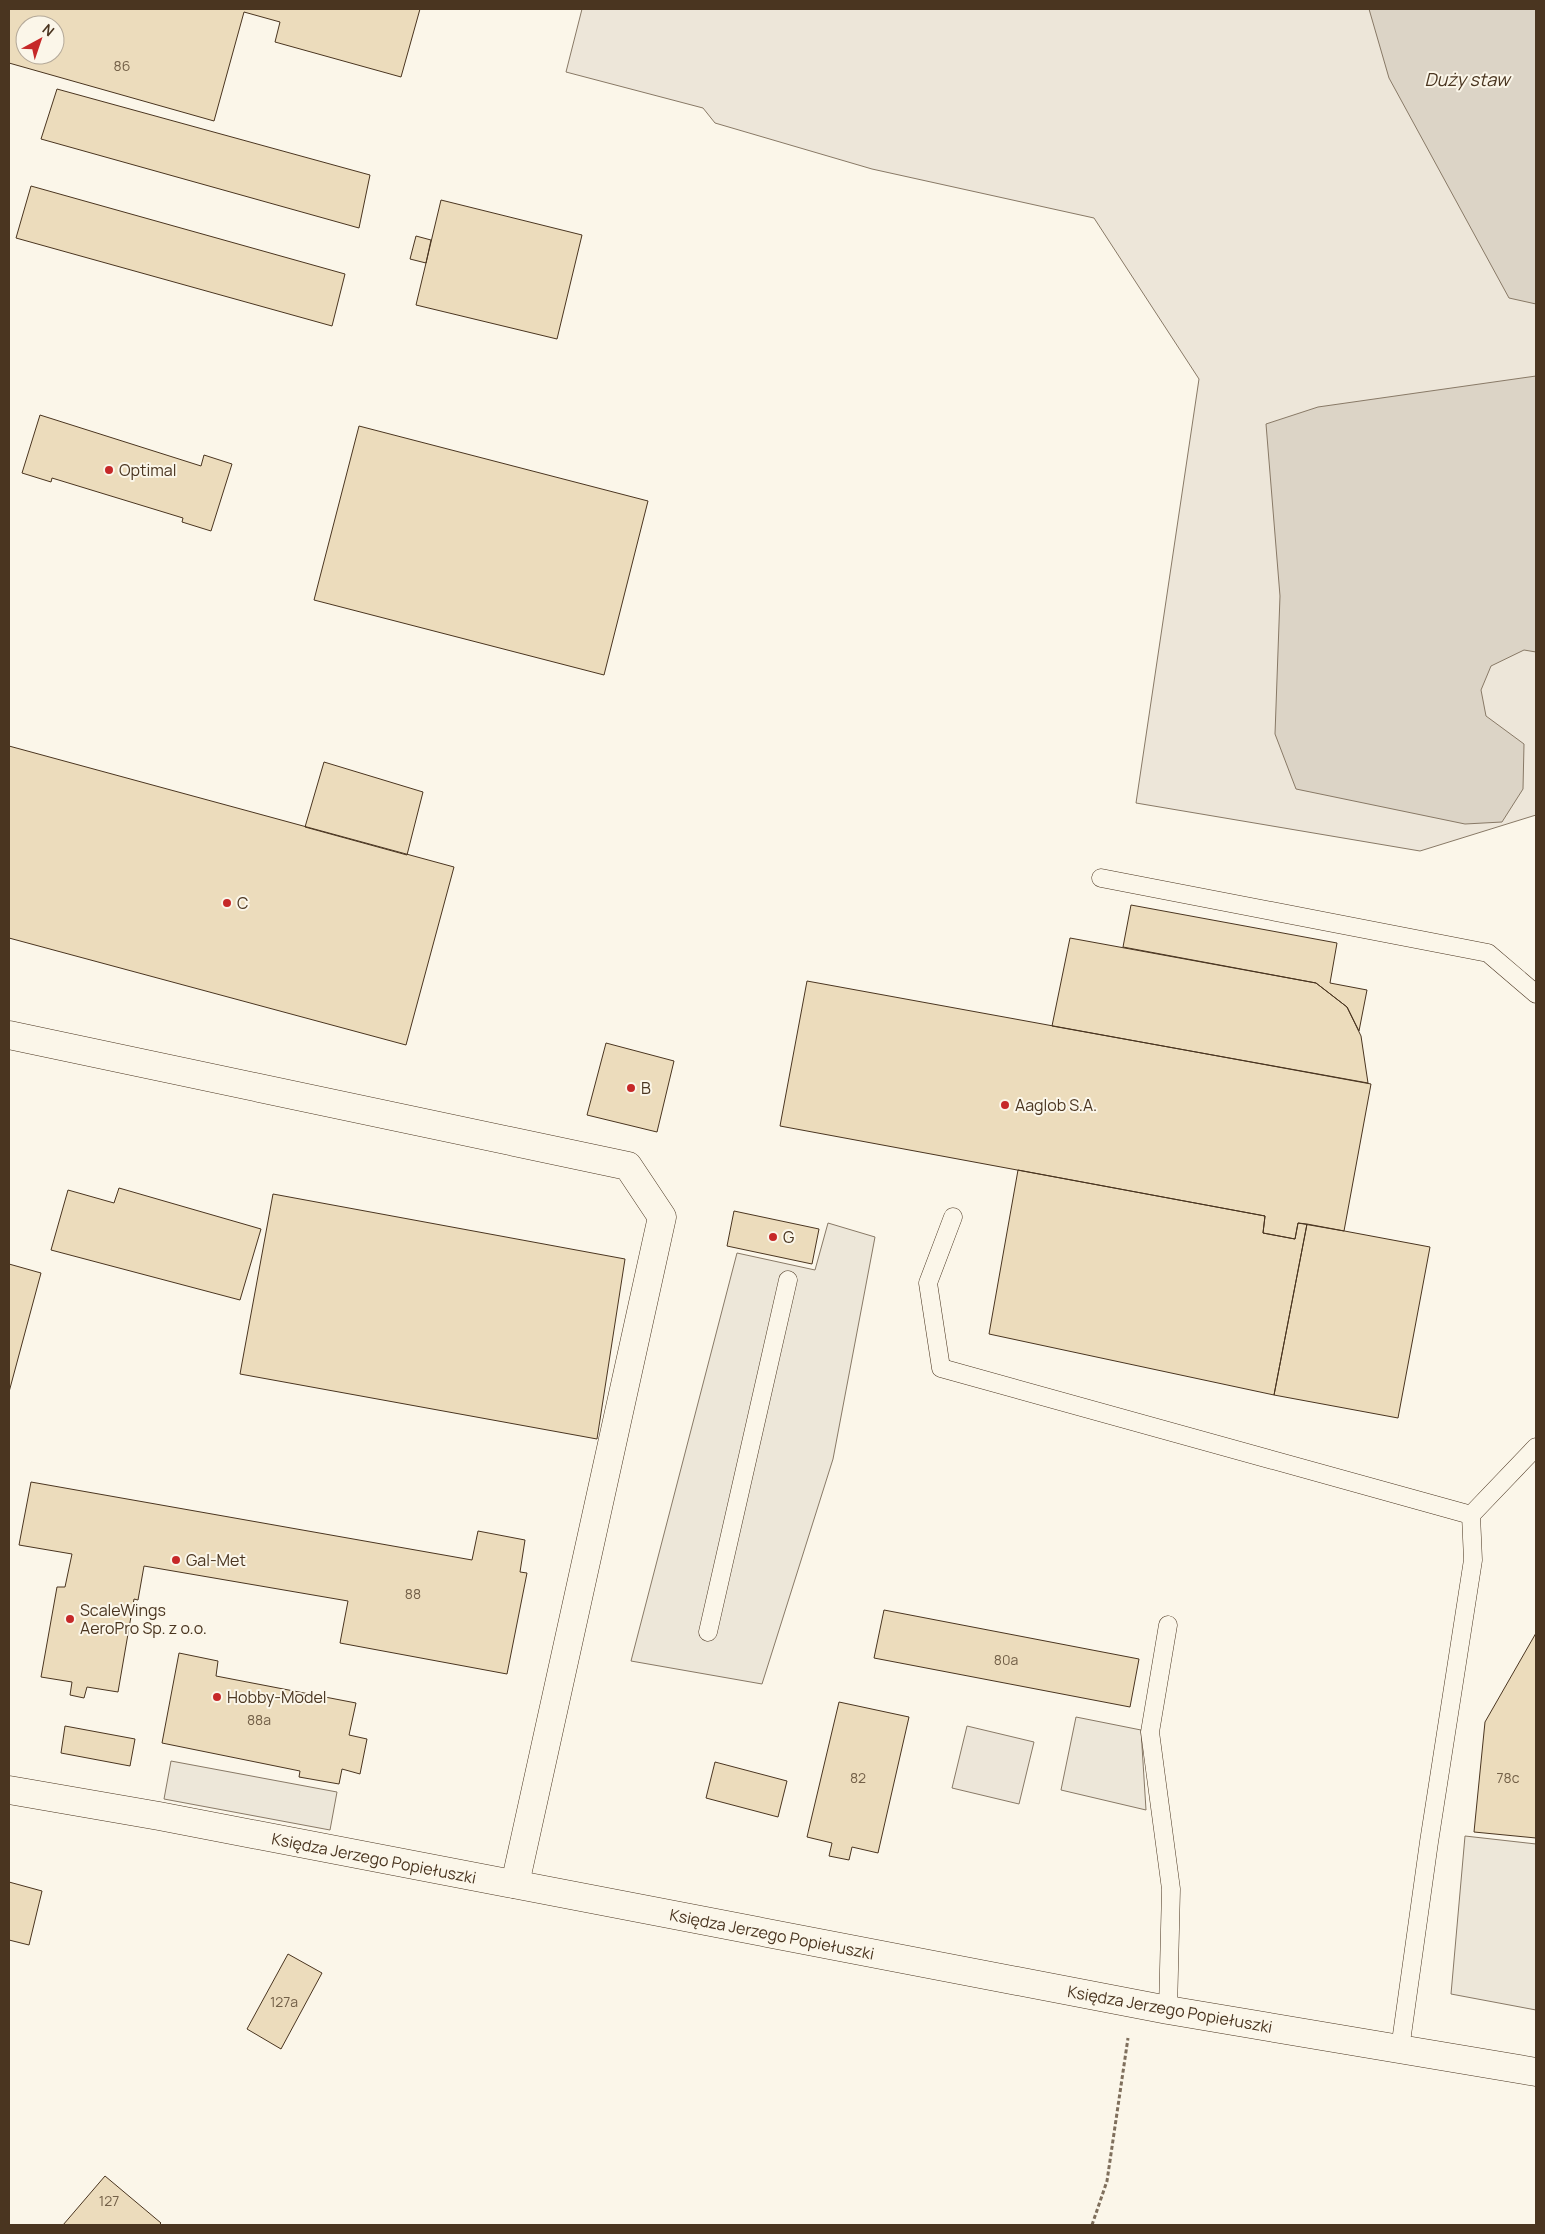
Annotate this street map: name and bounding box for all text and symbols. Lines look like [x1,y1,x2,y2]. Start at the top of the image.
north arrow [15,15,65,65]
text: N [39,19,59,40]
house number: 86 [114,56,130,75]
water label: Duży staw [1424,67,1512,91]
place label: Optimal [119,459,176,481]
marker: Optimal [103,464,115,476]
place label: C [237,892,248,914]
marker: C [221,897,233,909]
place label: B [641,1077,651,1099]
marker: B [625,1082,637,1094]
place label: Aaglob S.A. [1015,1094,1097,1116]
marker: Aaglob S.A. [999,1099,1011,1111]
place label: G [783,1226,794,1248]
marker: G [767,1231,779,1243]
place label: Gal-Met [186,1549,246,1571]
marker: Gal-Met [170,1554,182,1566]
house number: 88 [405,1584,421,1603]
place label: ScaleWings AeroPro Sp. z o.o. [80,1599,207,1639]
marker: ScaleWings AeroPro Sp. z o.o. [64,1613,76,1625]
house number: 80a [994,1650,1018,1669]
place label: Hobby-Model [227,1686,327,1708]
marker: Hobby-Model [211,1691,223,1703]
house number: 88a [247,1710,271,1729]
house number: 82 [850,1768,866,1787]
house number: 78c [1497,1768,1520,1787]
street label: Księdza Jerzego Popiełuszki [270,1827,478,1889]
street label: Księdza Jerzego Popiełuszki [668,1903,876,1965]
street label: Księdza Jerzego Popiełuszki [1066,1980,1274,2038]
house number: 127a [270,1992,298,2011]
house number: 127 [99,2191,119,2210]

